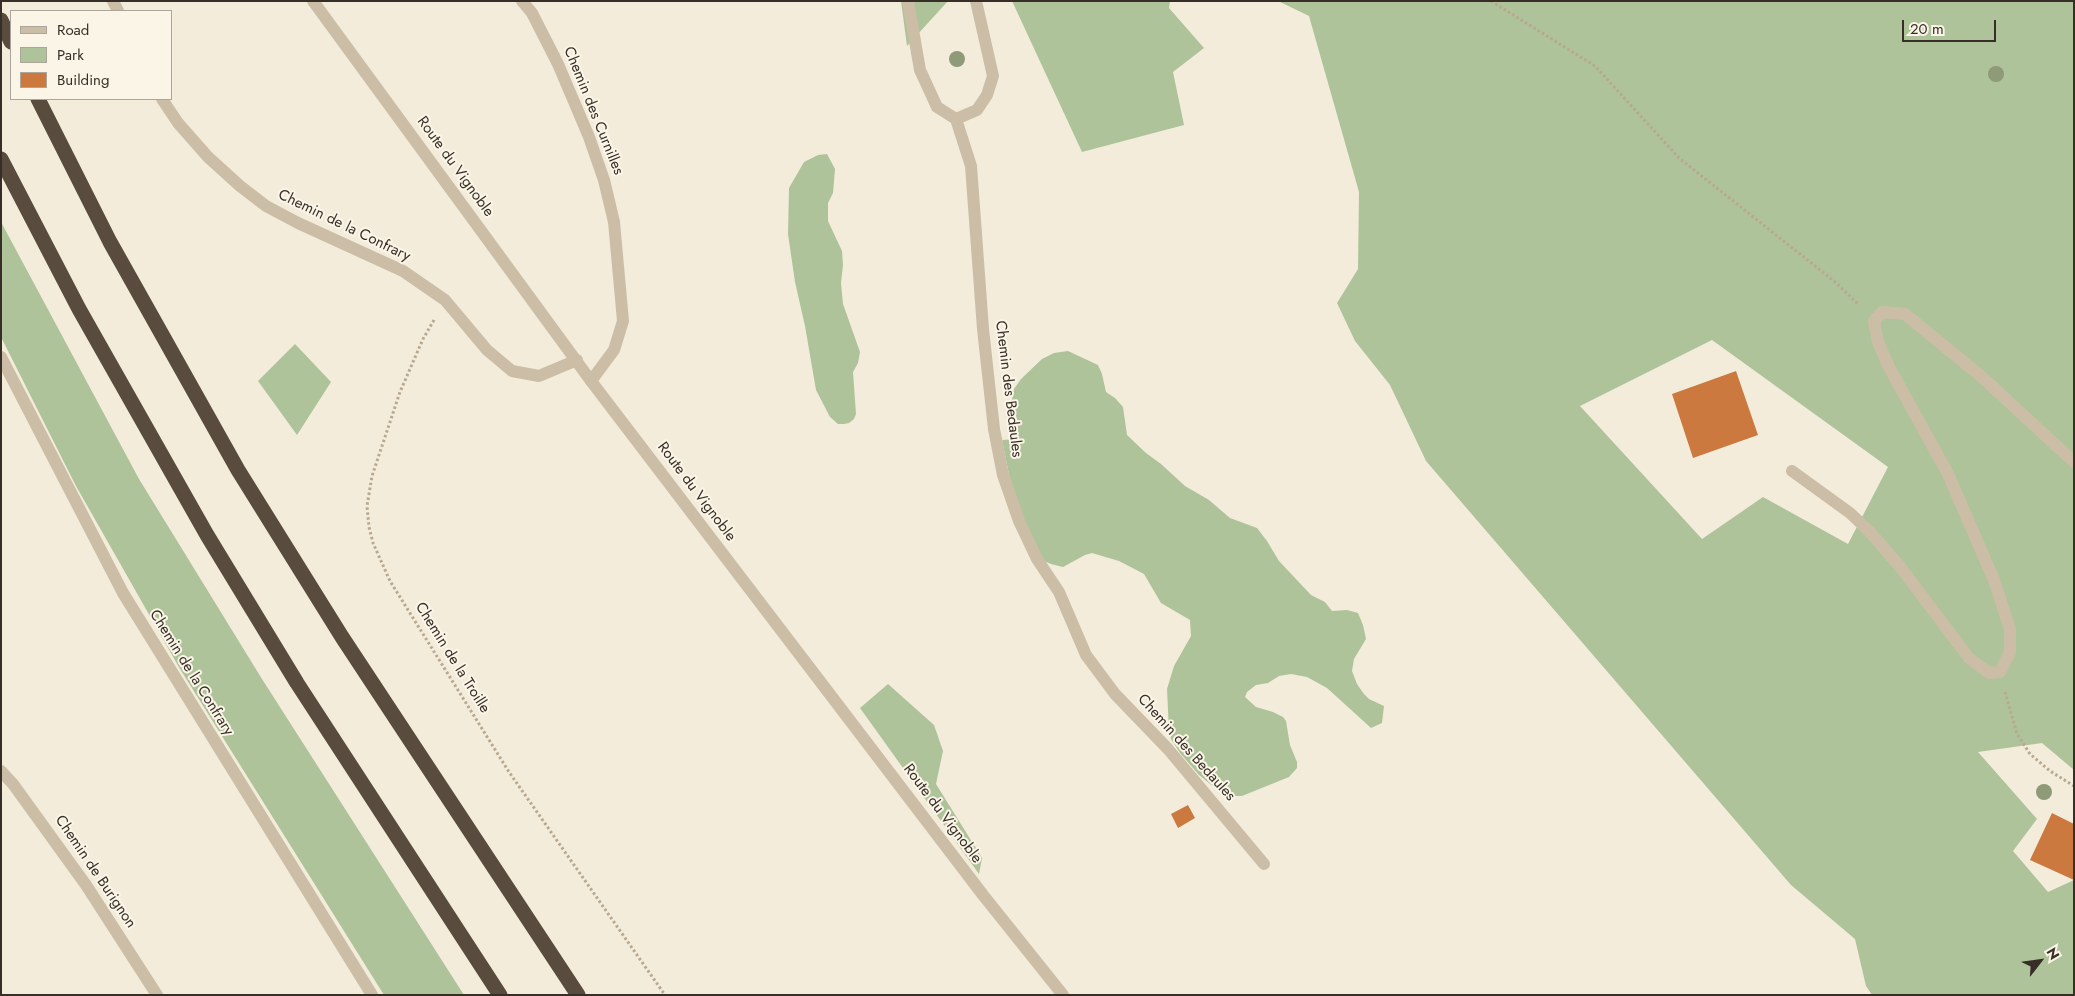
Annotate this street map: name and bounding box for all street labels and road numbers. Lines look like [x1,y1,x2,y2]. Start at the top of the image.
street label: Chemin des Curnilles [559,44,627,178]
street label: Route du Vignoble [413,113,497,221]
street label: Chemin de la Confrary [275,186,413,266]
street label: Chemin des Bedaules [991,320,1025,458]
street label: Route du Vignoble [653,439,739,545]
street label: Chemin de la Troille [411,599,493,717]
street label: Chemin de la Confrary [145,607,237,739]
street label: Chemin des Bedaules [1133,691,1239,805]
street label: Route du Vignoble [899,761,985,867]
street label: Chemin de Burignon [51,812,139,932]

